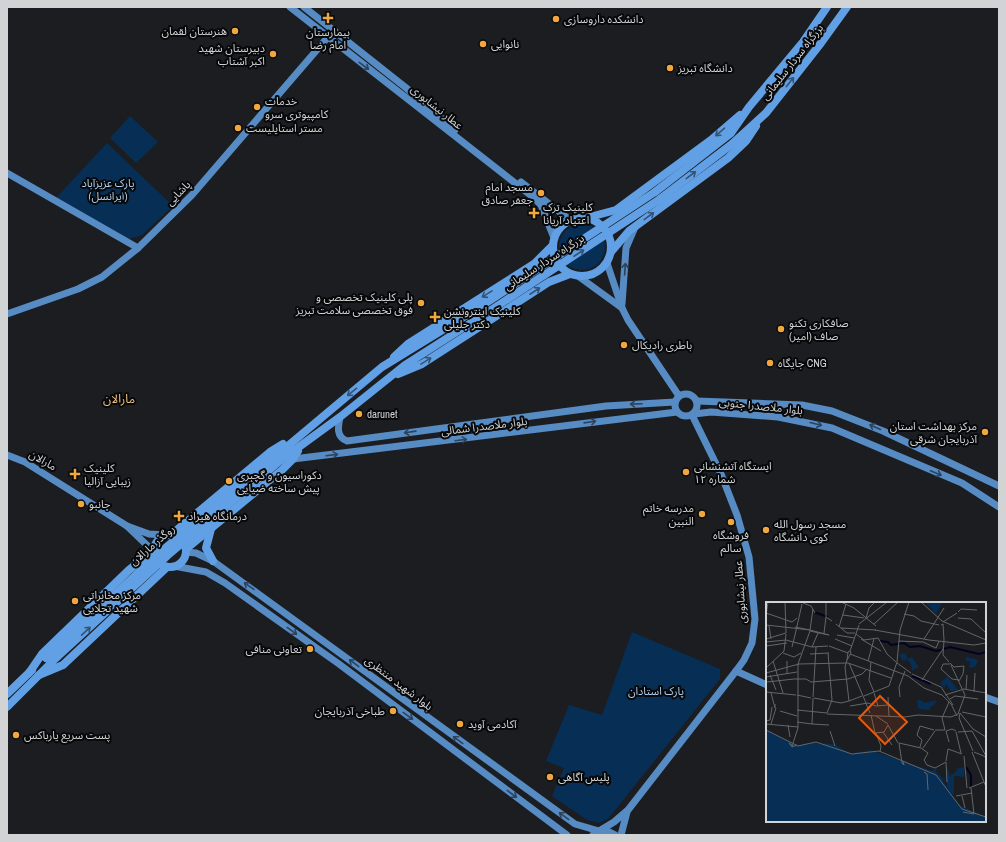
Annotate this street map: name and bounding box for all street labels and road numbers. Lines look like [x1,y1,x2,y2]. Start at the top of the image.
street label: بزرگراه سردار سلیمانی [758,21,826,103]
street label: عطار نیشابوری [408,82,466,133]
street label: پاشایی [163,177,194,209]
street label: بزرگراه سردار سلیمانی [501,231,587,293]
street label: بلوار ملاصدرا جنوبی [718,395,804,417]
street label: بلوار ملاصدرا شمالی [440,414,528,438]
street label: مارالان [27,447,59,473]
street label: روگذر مارالان [127,522,177,568]
street label: عطار نیشابوری [731,559,749,624]
street label: بلوار شهید منتظری [362,653,436,713]

